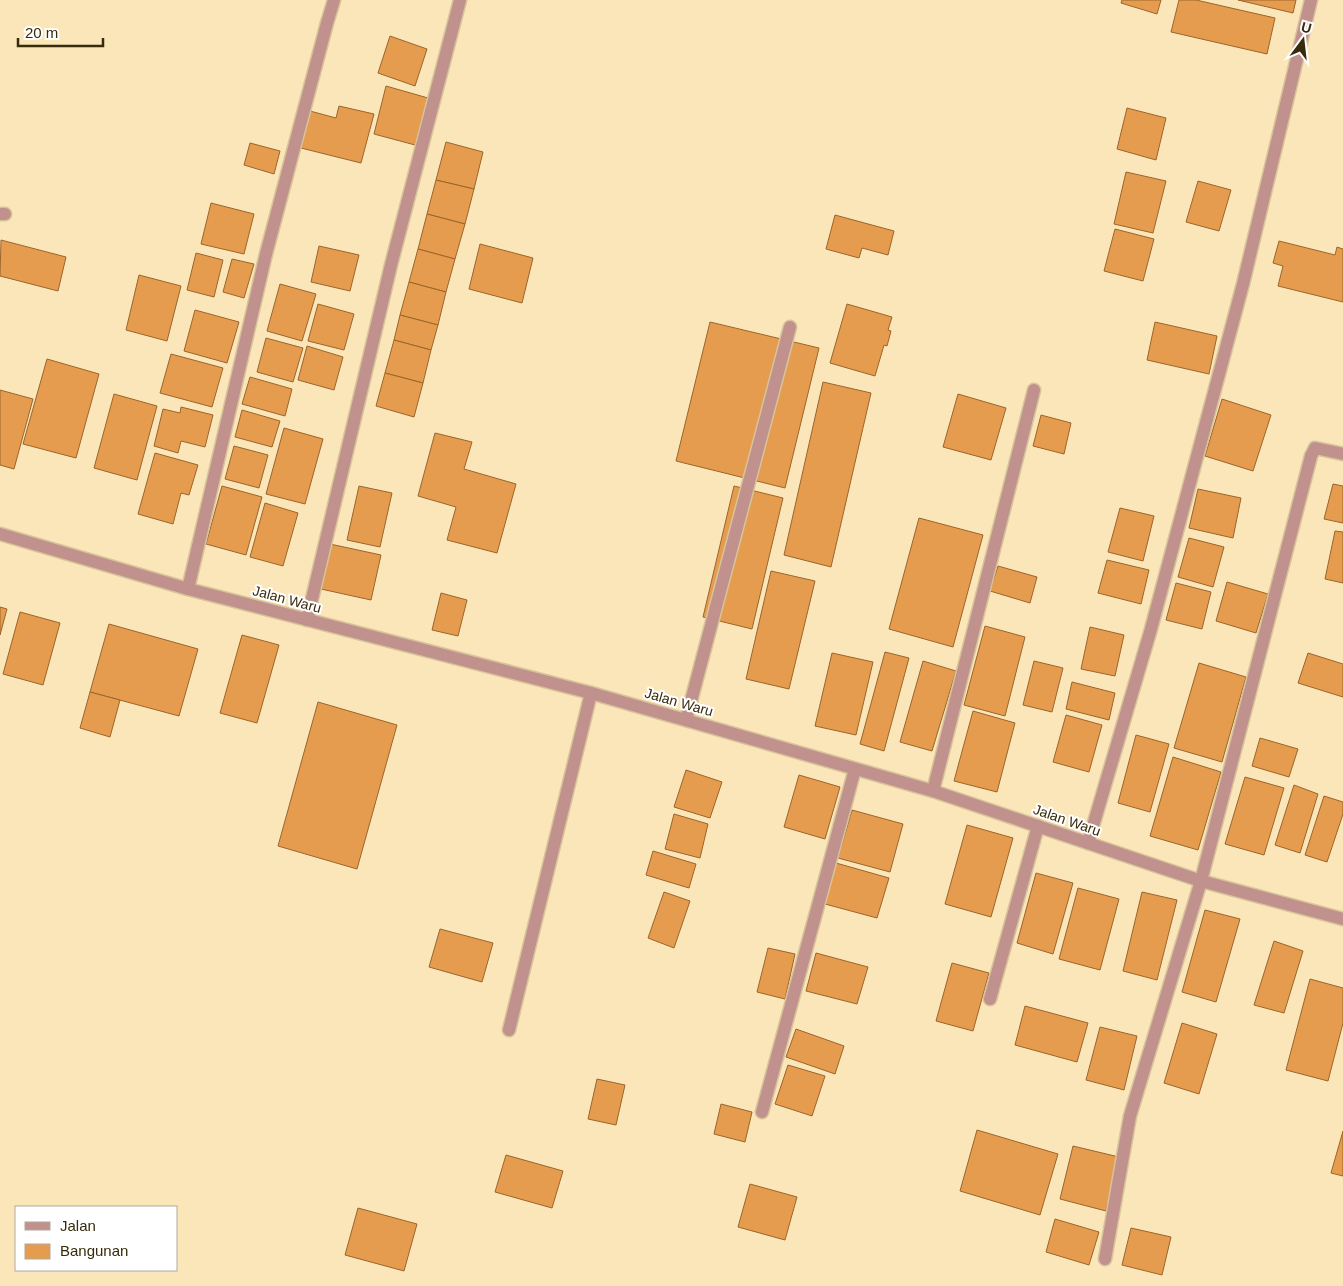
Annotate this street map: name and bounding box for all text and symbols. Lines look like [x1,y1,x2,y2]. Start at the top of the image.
scale bar [18,15,102,47]
north arrow [1278,15,1328,65]
text: U [1299,18,1313,36]
text: 20 m [25,24,58,41]
street label: Jalan Waru [251,582,323,616]
street label: Jalan Waru [643,685,715,719]
street label: Jalan Waru [1031,801,1103,839]
legend [15,1206,178,1271]
text: Jalan [60,1217,96,1234]
text: Bangunan [60,1242,128,1259]

